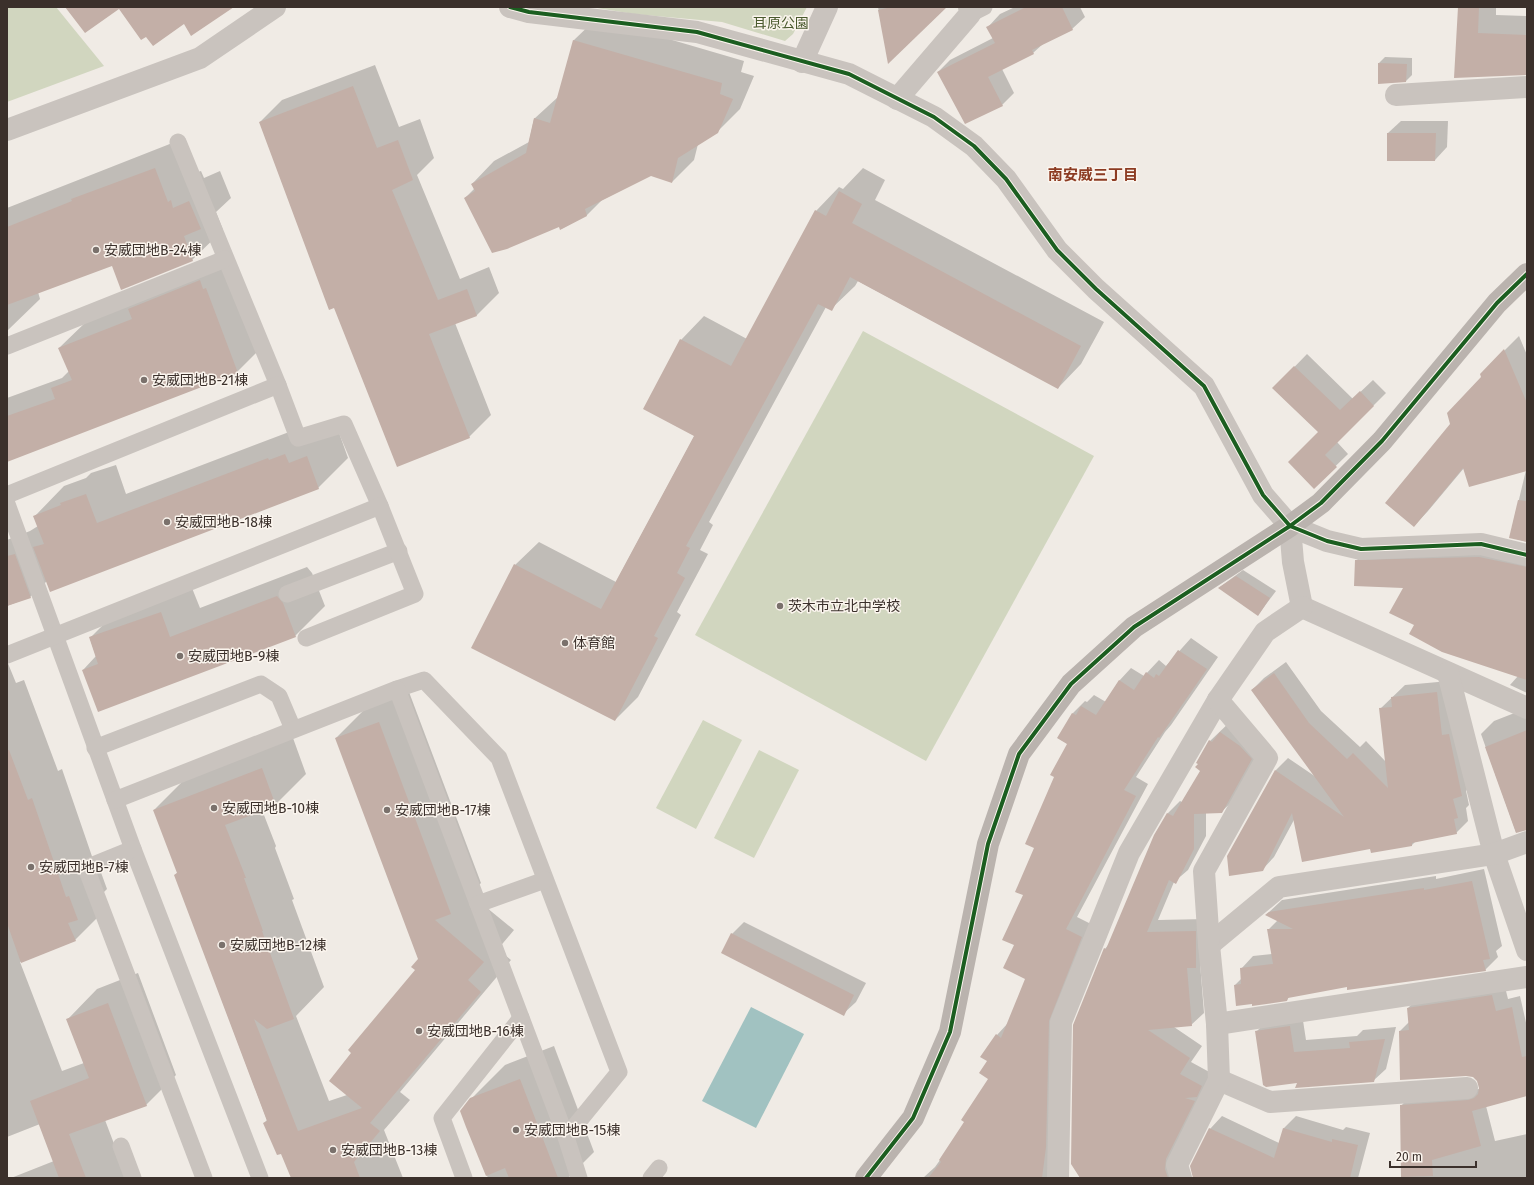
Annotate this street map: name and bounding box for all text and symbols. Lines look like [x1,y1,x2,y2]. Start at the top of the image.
park label: 耳原公園 [753,15,809,32]
district label: 南安威三丁目 [1048,166,1138,184]
place label: 安威団地B-24棟 [104,242,201,259]
marker: 安威団地B-24棟 [91,245,101,255]
place label: 安威団地B-21棟 [152,372,248,389]
marker: 安威団地B-21棟 [139,375,149,385]
place label: 安威団地B-18棟 [175,514,272,531]
marker: 安威団地B-18棟 [162,517,172,527]
place label: 茨木市立北中学校 [788,598,900,615]
marker: 茨木市立北中学校 [775,601,785,611]
place label: 体育館 [573,635,615,652]
marker: 体育館 [560,638,570,648]
place label: 安威団地B-9棟 [188,648,279,665]
marker: 安威団地B-9棟 [175,651,185,661]
place label: 安威団地B-10棟 [222,800,319,817]
place label: 安威団地B-17棟 [395,802,490,819]
marker: 安威団地B-10棟 [209,803,219,813]
marker: 安威団地B-17棟 [382,805,392,815]
place label: 安威団地B-7棟 [39,859,129,876]
marker: 安威団地B-7棟 [26,862,36,872]
place label: 安威団地B-12棟 [230,937,326,954]
marker: 安威団地B-12棟 [217,940,227,950]
place label: 安威団地B-16棟 [427,1023,524,1040]
marker: 安威団地B-16棟 [414,1026,424,1036]
place label: 安威団地B-15棟 [524,1122,620,1139]
marker: 安威団地B-15棟 [511,1125,521,1135]
place label: 安威団地B-13棟 [341,1142,437,1159]
scale bar [1390,1143,1476,1169]
marker: 安威団地B-13棟 [328,1145,338,1155]
text: 20 m [1396,1150,1422,1164]

